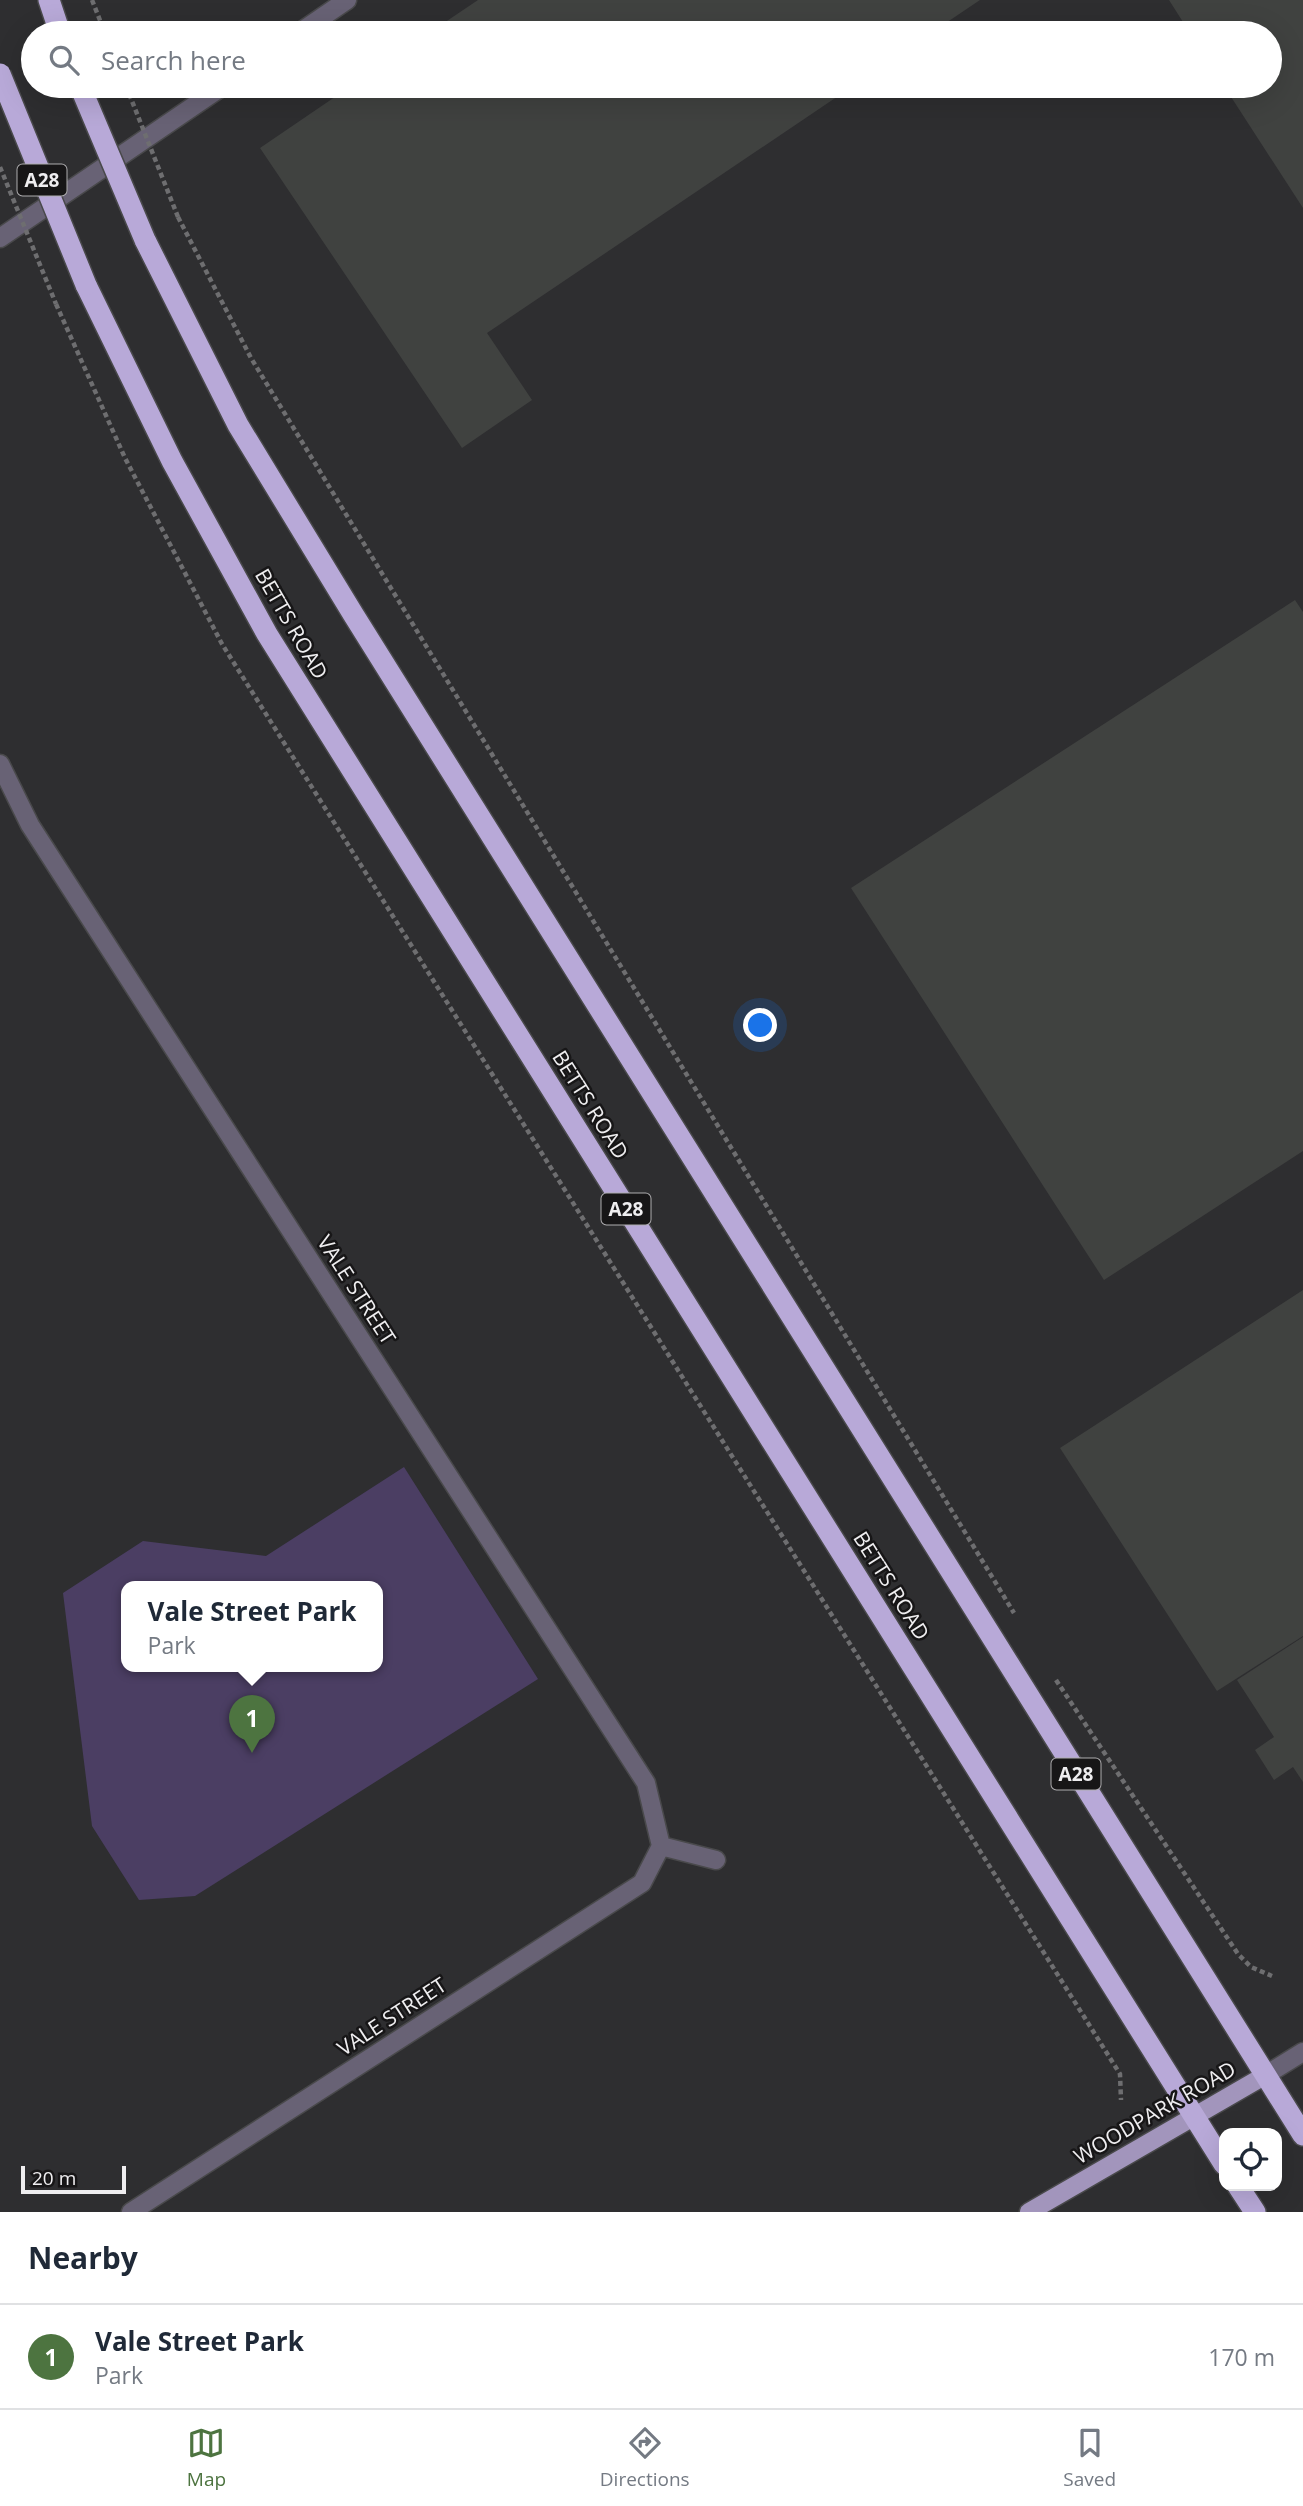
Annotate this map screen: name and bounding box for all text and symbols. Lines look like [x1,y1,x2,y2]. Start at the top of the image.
search box [21,21,1282,98]
icon: search [45,41,83,79]
text: Search here [101,42,246,78]
road number: A28 [18,164,66,196]
street label: BETTS ROAD [249,563,335,684]
your location [743,1008,777,1042]
street label: BETTS ROAD [546,1045,635,1164]
road number: A28 [602,1194,650,1224]
street label: VALE STREET [311,1229,403,1350]
street label: BETTS ROAD [847,1526,936,1645]
popup [121,1581,383,1672]
text: Vale Street Park [148,1593,356,1629]
text: Park [148,1629,196,1661]
pin: 1 [229,1695,275,1753]
road number: A28 [1052,1758,1100,1790]
street label: VALE STREET [331,1970,452,2062]
street label: WOODPARK ROAD [1069,2054,1240,2170]
map controls [1219,2128,1282,2191]
button: locate [1219,2128,1282,2191]
scale bar [21,2163,126,2195]
text: 20 m [32,2165,76,2191]
text: Nearby [28,2237,138,2278]
text: Vale Street Park [95,2323,304,2359]
text: 1 [44,2341,58,2373]
text: 170 m [1208,2341,1275,2373]
text: Park [95,2359,143,2391]
tab: Map [187,2424,226,2492]
tab: Directions [600,2424,690,2492]
tab: Saved [1063,2424,1116,2492]

